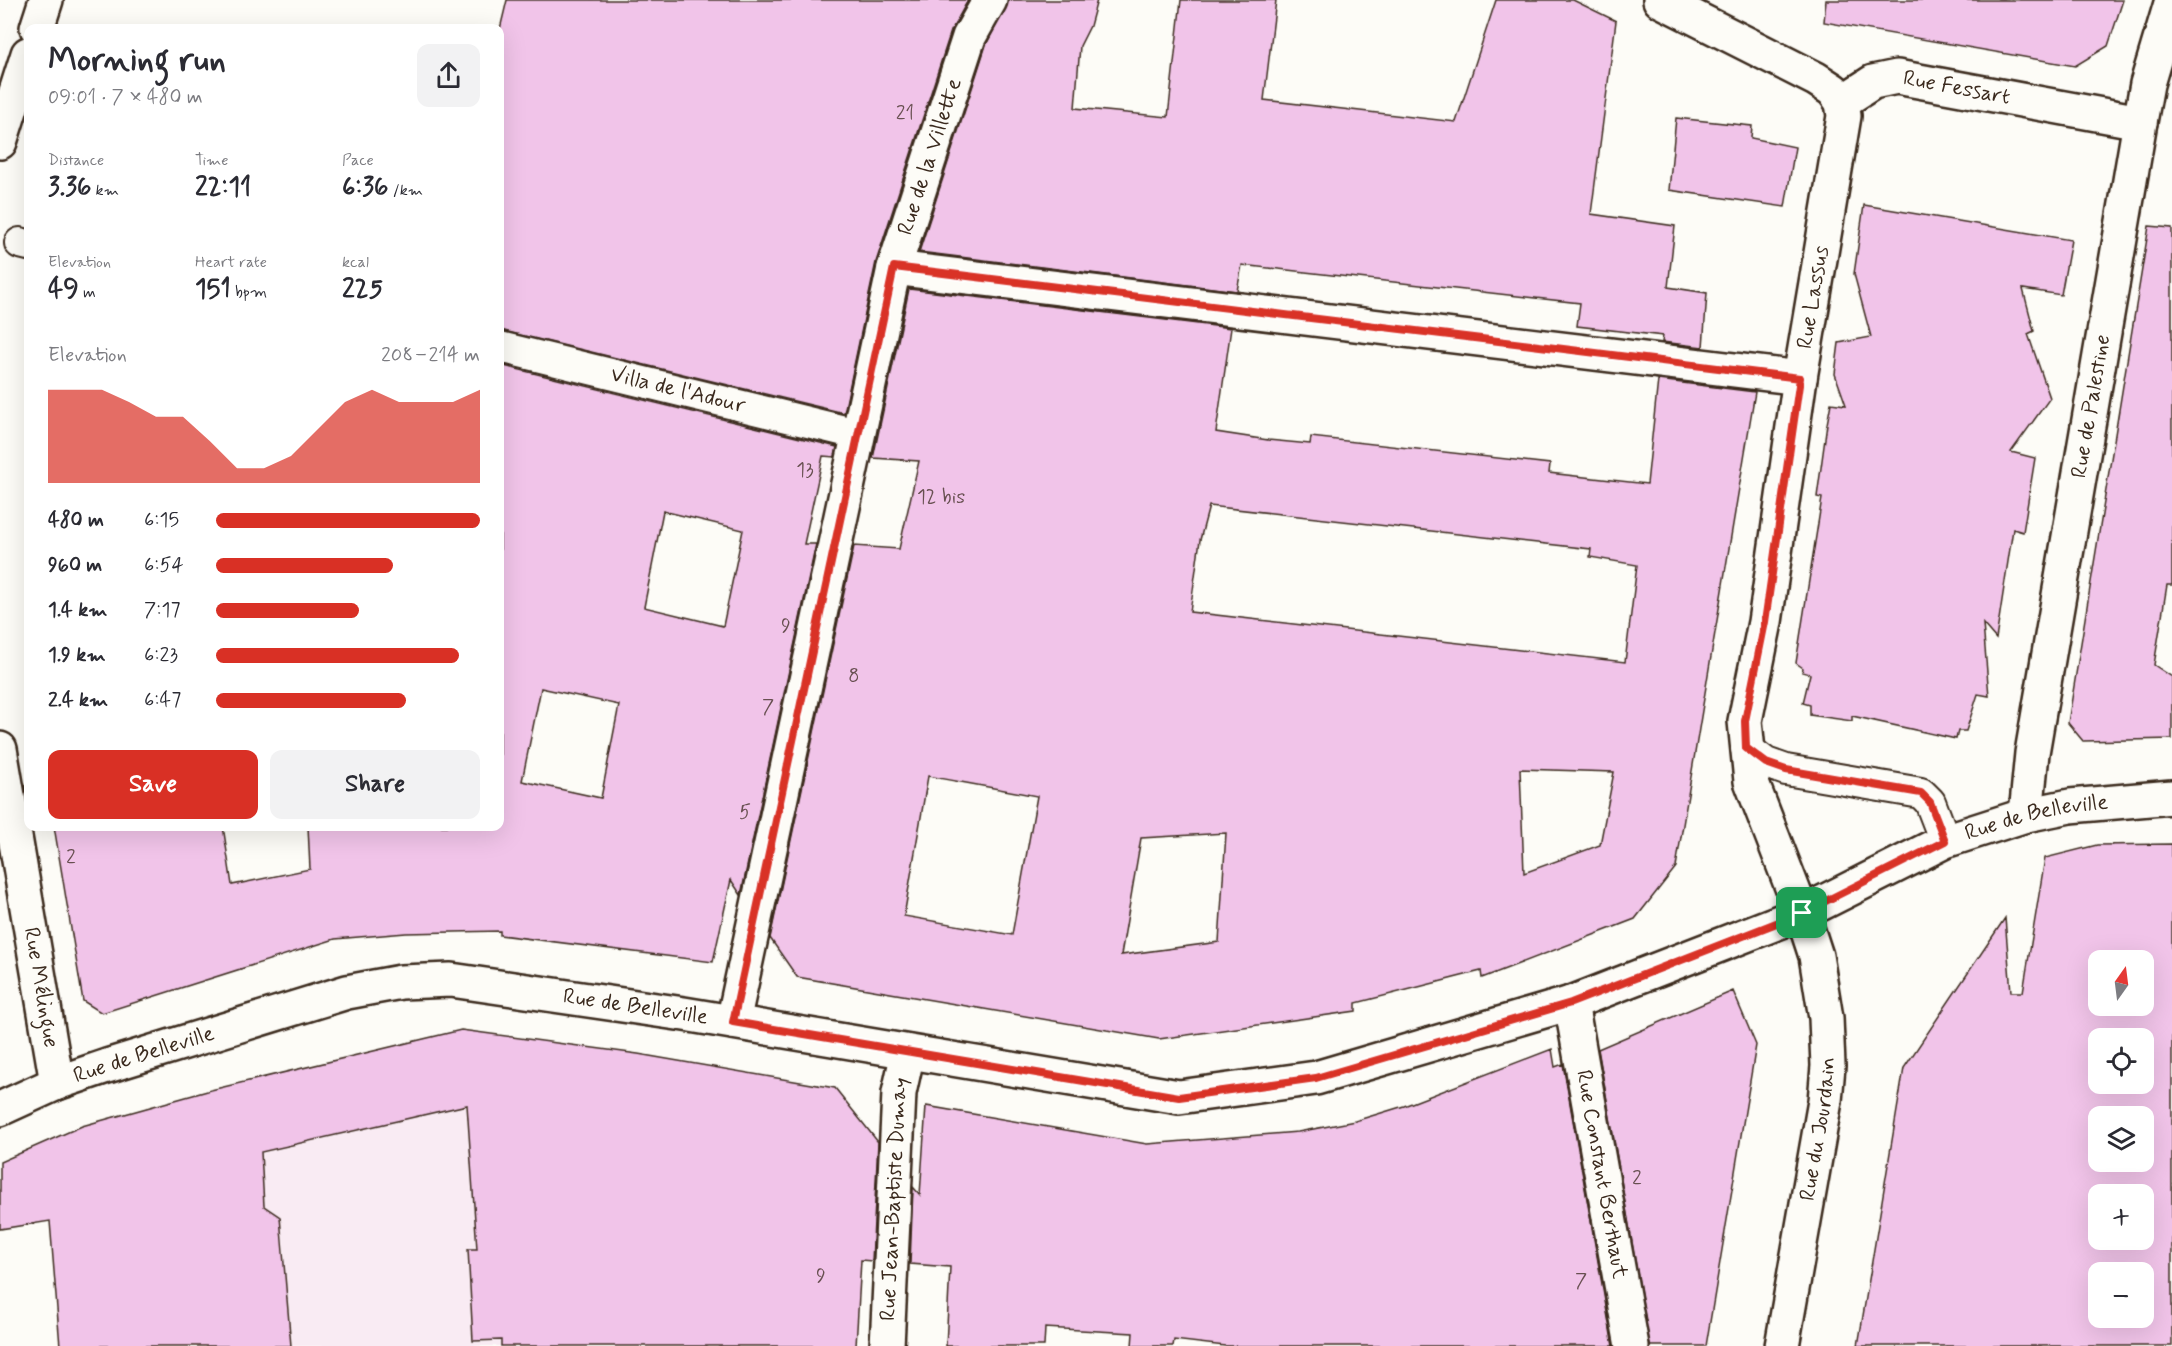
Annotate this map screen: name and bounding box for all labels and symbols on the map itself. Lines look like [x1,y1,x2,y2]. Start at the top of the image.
street label: Rue Fessart [1901,64,2012,112]
street label: Rue de la Villette [892,75,969,239]
house number: 21 [896,100,914,127]
street label: Rue Lassus [1791,243,1836,351]
street label: Rue de Palestine [2065,332,2117,480]
street label: Villa de l'Adour [608,360,749,420]
house number: 13 [796,457,814,484]
house number: 12 bis [917,484,965,511]
house number: 9 [781,613,791,640]
house number: 8 [848,663,860,690]
house number: 7 [762,694,774,721]
street label: Rue de Belleville [1961,789,2109,848]
house number: 5 [739,799,751,826]
house number: 2 [66,844,76,871]
pin [1776,887,1827,938]
street label: Rue Mélingue [17,925,65,1050]
north arrow [2088,950,2154,1016]
street label: Rue de Belleville [561,983,710,1032]
street label: Rue de Belleville [70,1020,218,1090]
street label: Rue du Jourdain [1794,1057,1842,1203]
street label: Rue Constant Berthaut [1569,1068,1634,1281]
street label: Rue Jean-Baptiste Dumay [874,1075,916,1322]
house number: 2 [1632,1165,1642,1192]
house number: 9 [816,1263,826,1290]
house number: 7 [1575,1268,1587,1295]

